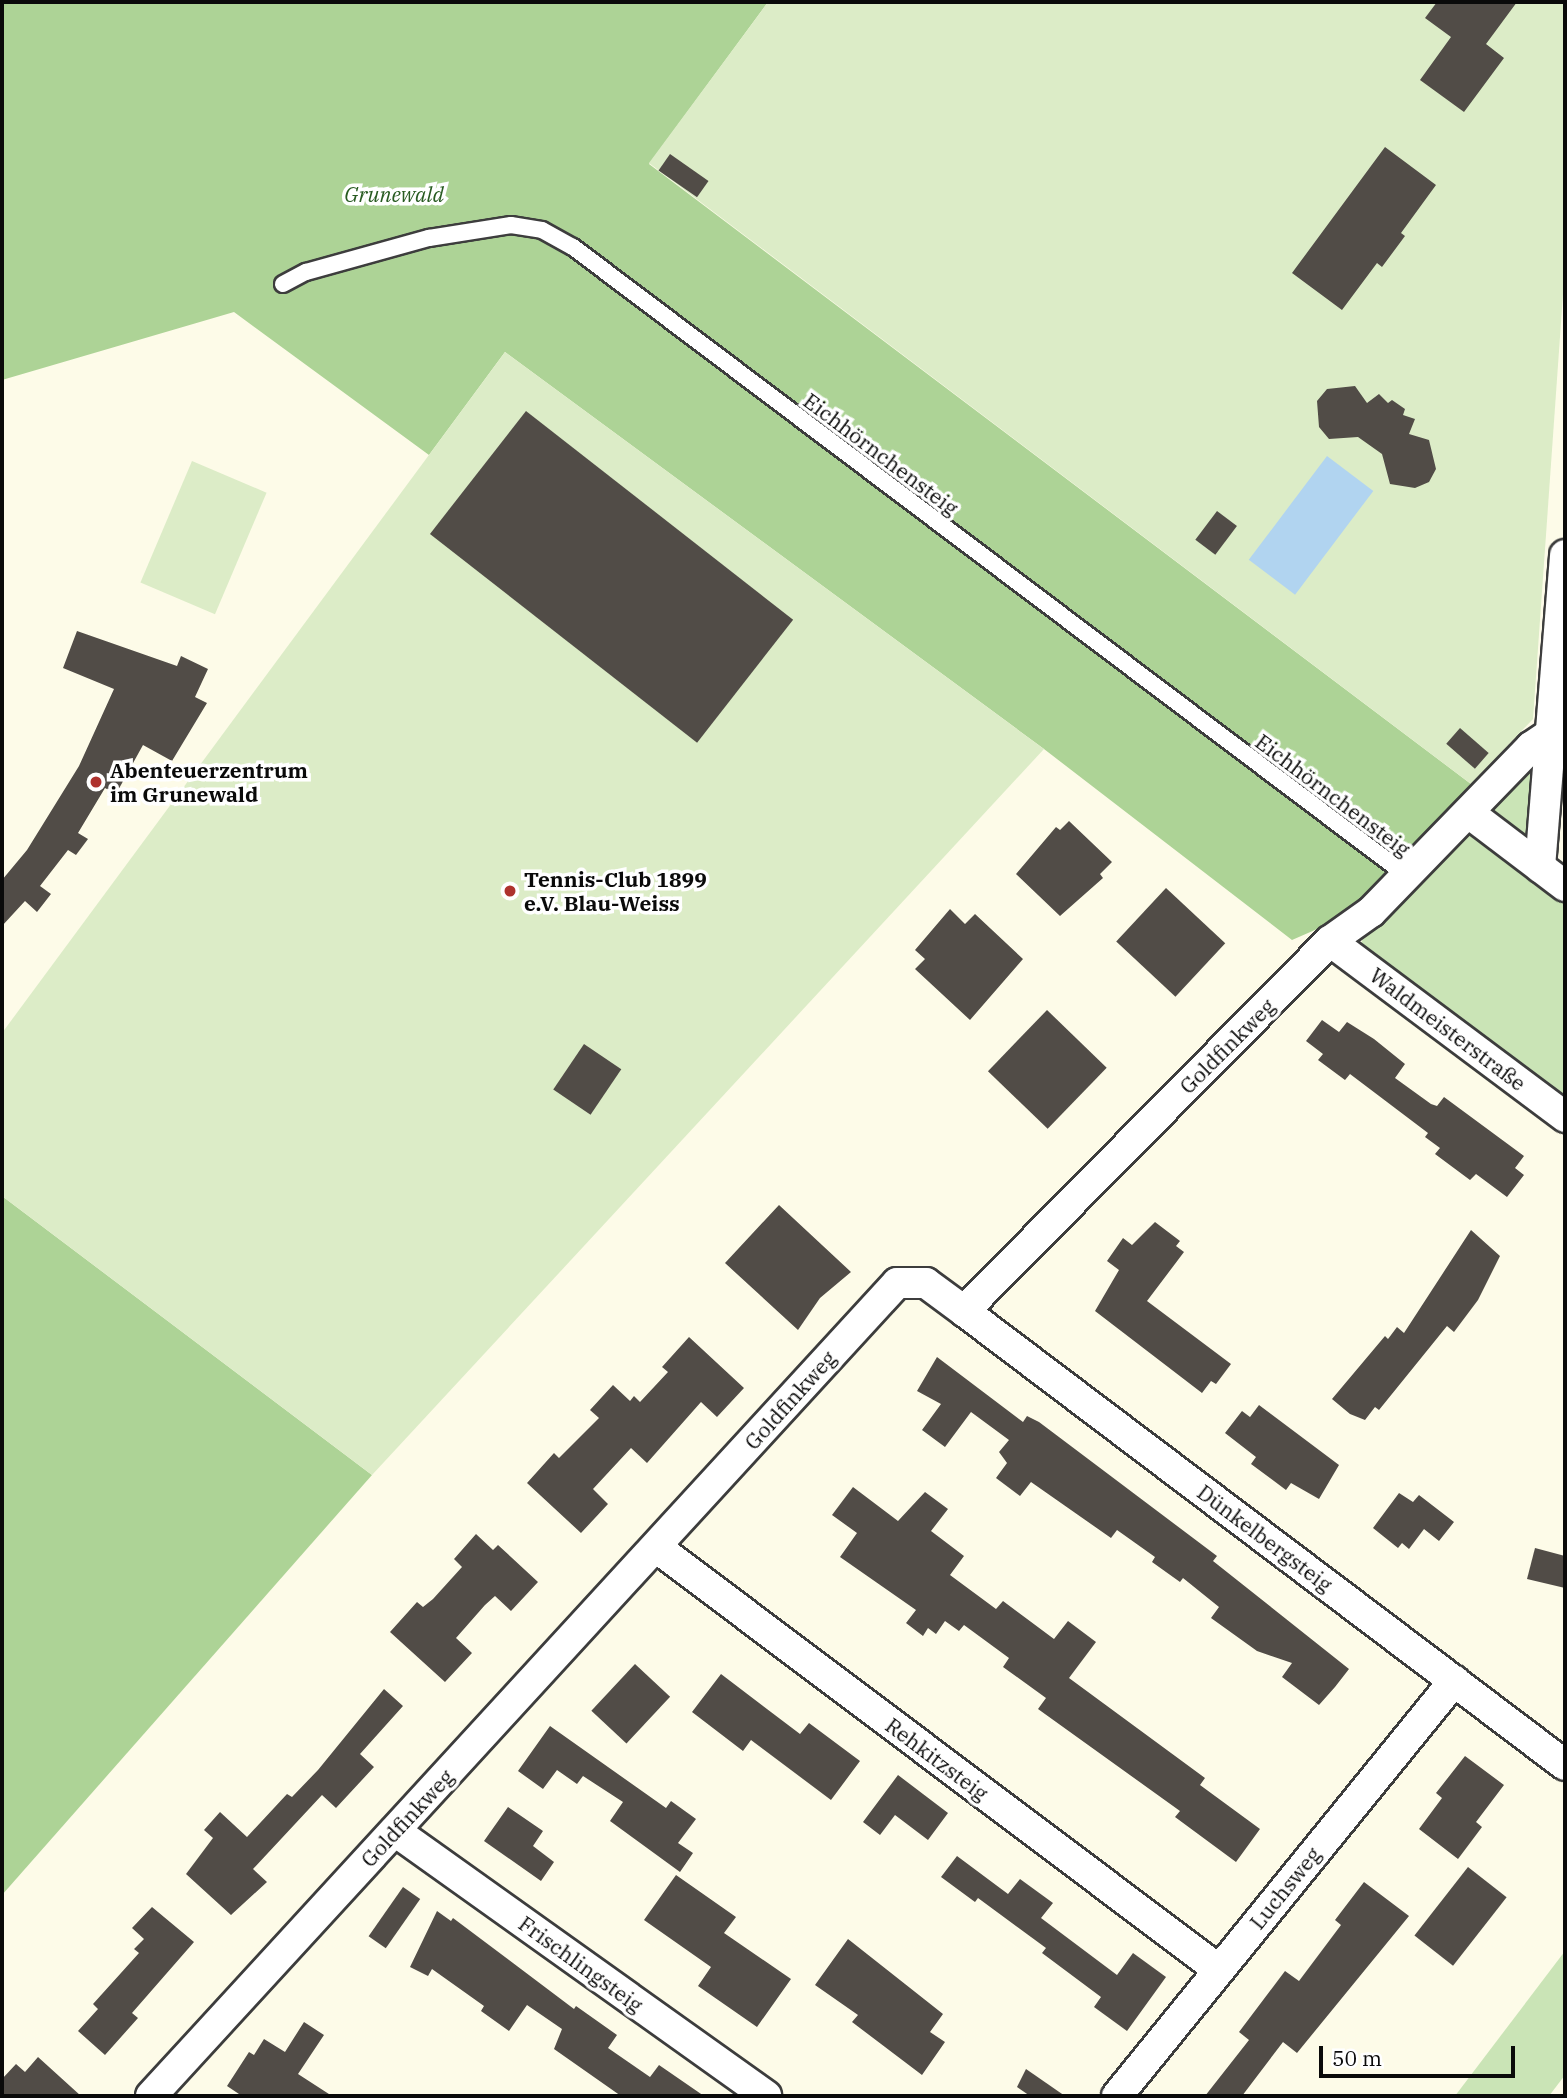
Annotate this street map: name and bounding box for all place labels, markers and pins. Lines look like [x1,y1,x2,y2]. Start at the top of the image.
place label: Abenteuerzentrum im Grunewald [110,757,308,807]
marker: Abenteuerzentrum im Grunewald [88,774,104,790]
place label: Tennis-Club 1899 e.V. Blau-Weiss [524,866,707,916]
marker: Tennis-Club 1899 e.V. Blau-Weiss [502,883,518,899]

